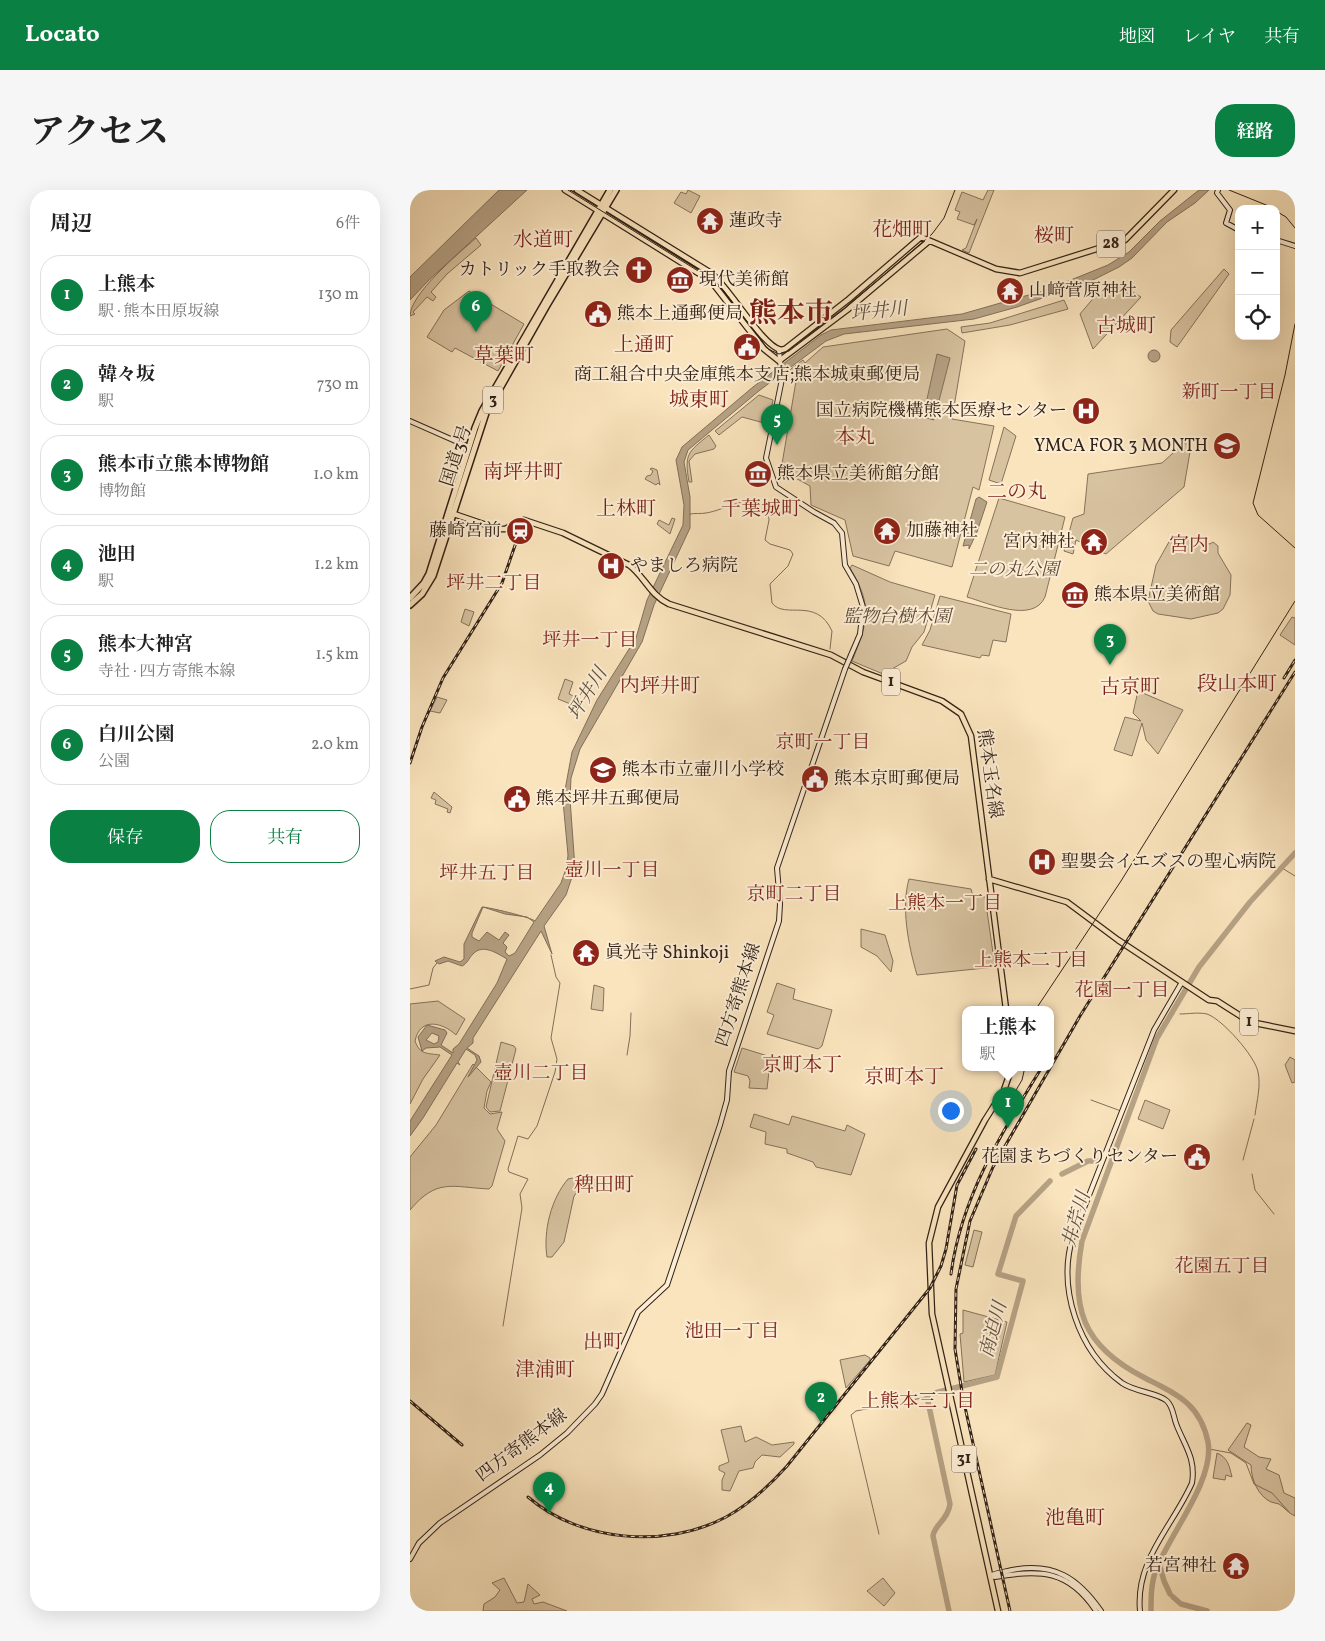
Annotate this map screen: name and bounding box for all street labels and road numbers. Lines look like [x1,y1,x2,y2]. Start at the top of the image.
road number: 28 [1097,231,1125,258]
road number: 3 [483,386,503,414]
street label: 国道3号 [435,422,479,490]
road number: 1 [882,668,900,696]
street label: 熊本玉名線 [970,728,1008,820]
street label: 四方寄熊本線 [710,940,768,1050]
road number: 1 [1240,1009,1258,1036]
street label: 四方寄熊本線 [471,1404,573,1488]
road number: 31 [952,1446,976,1472]

